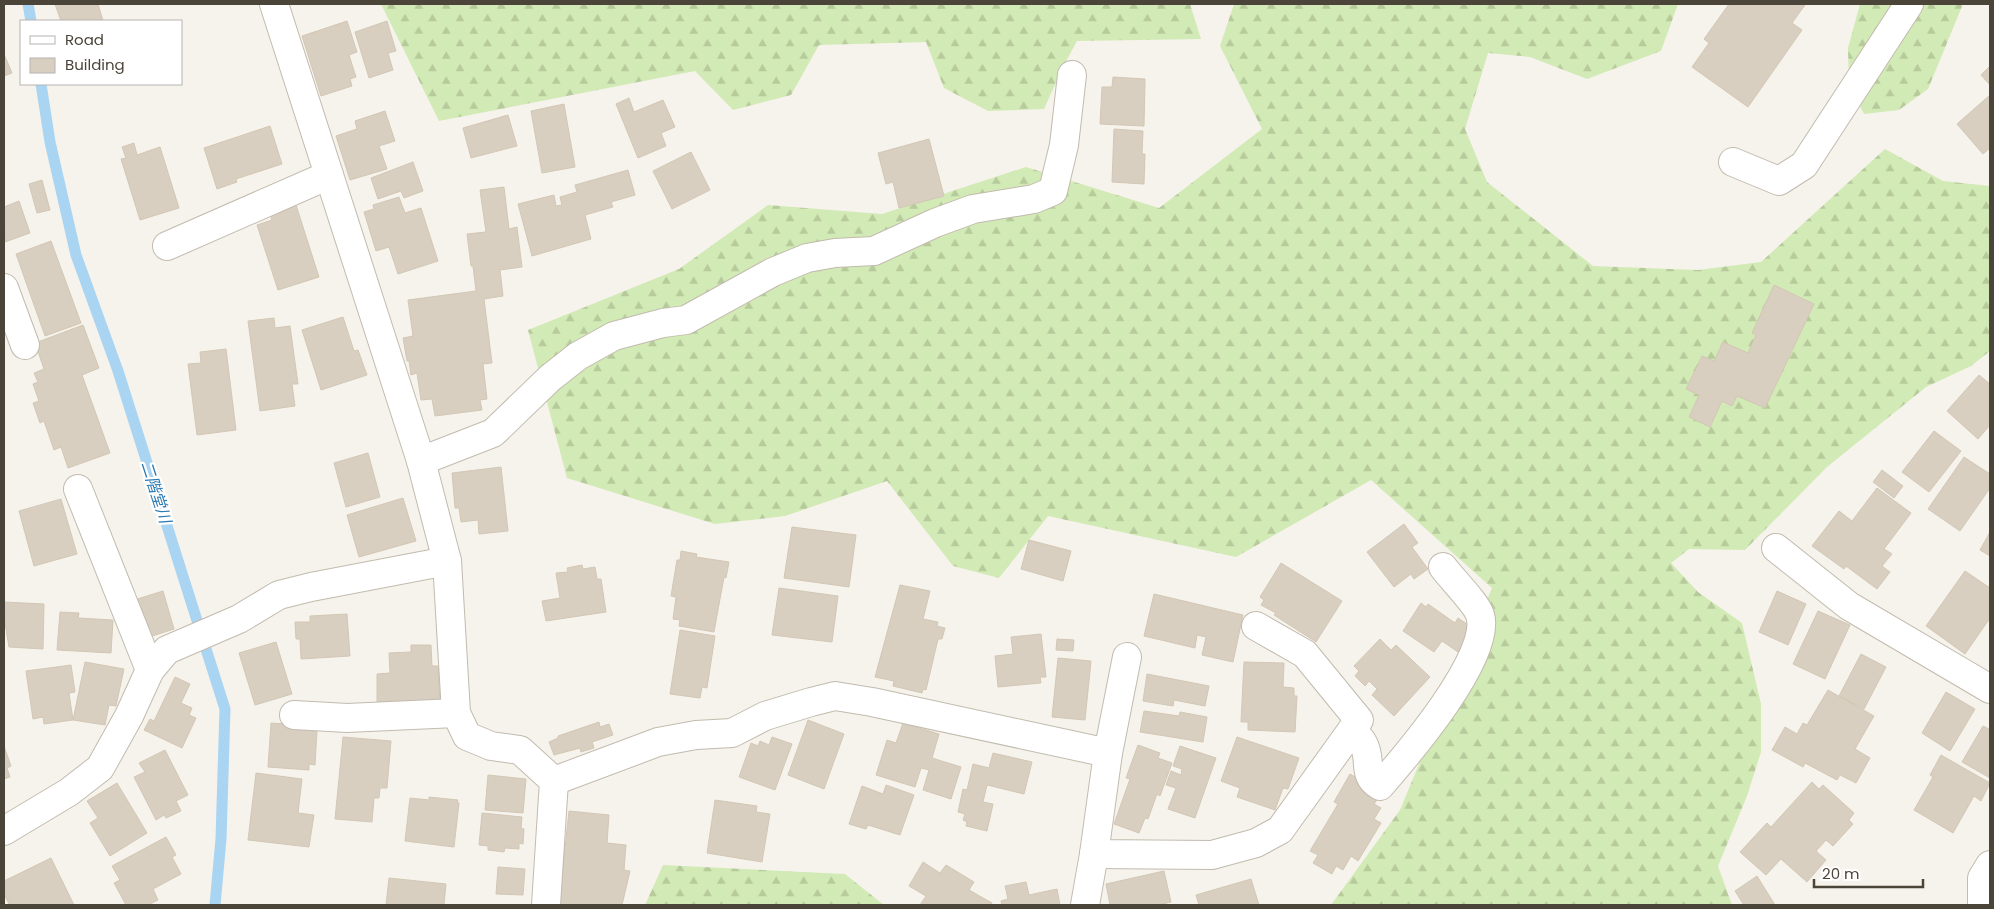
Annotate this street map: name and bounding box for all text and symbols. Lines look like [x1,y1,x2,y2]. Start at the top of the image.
legend [20,20,182,85]
text: Road [65,29,104,50]
text: Building [65,54,125,75]
water label: 二階堂川 [135,458,177,528]
scale bar [1814,856,1923,888]
text: 20 m [1822,863,1860,884]

